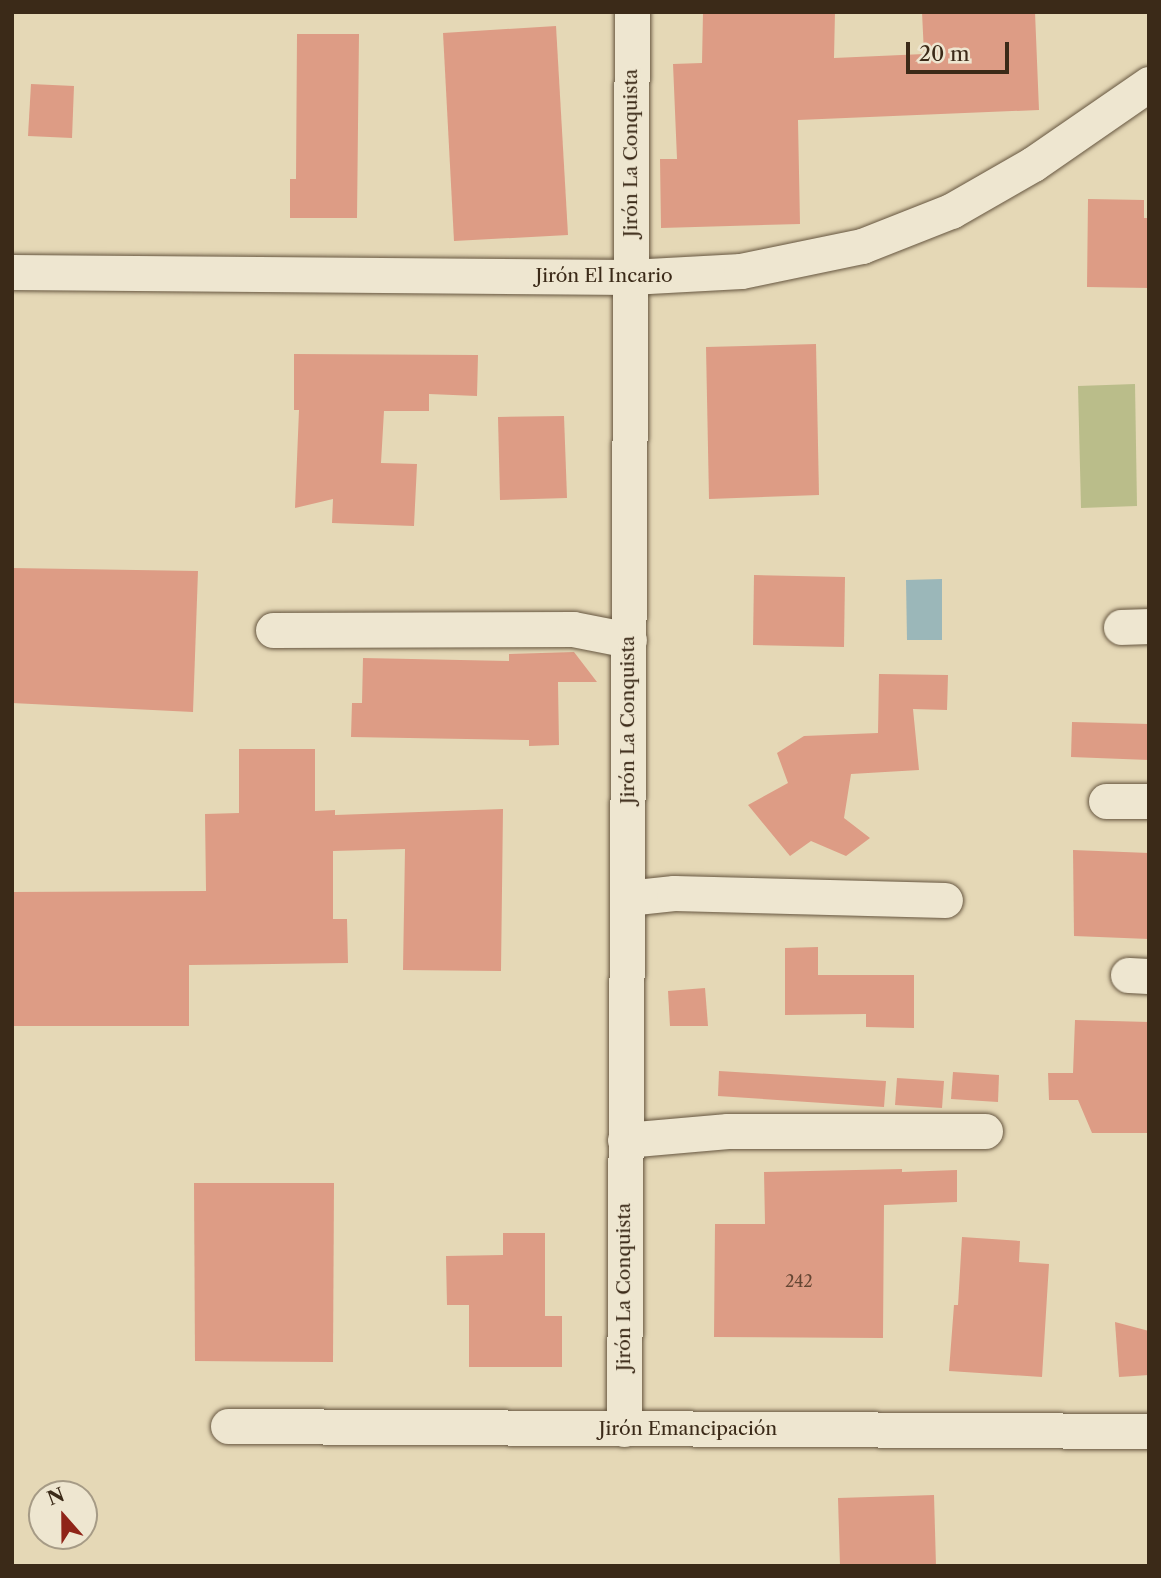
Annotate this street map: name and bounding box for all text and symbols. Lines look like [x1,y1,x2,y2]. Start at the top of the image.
scale bar [909,28,1012,72]
text: 20 m [919,41,970,66]
street label: Jirón La Conquista [620,69,642,237]
street label: Jirón El Incario [535,265,673,287]
street label: Jirón La Conquista [617,636,639,804]
street label: Jirón La Conquista [613,1203,635,1371]
house number: 242 [785,1271,813,1291]
street label: Jirón Emancipación [599,1418,777,1440]
north arrow [28,1480,98,1550]
text: N [44,1483,68,1510]

